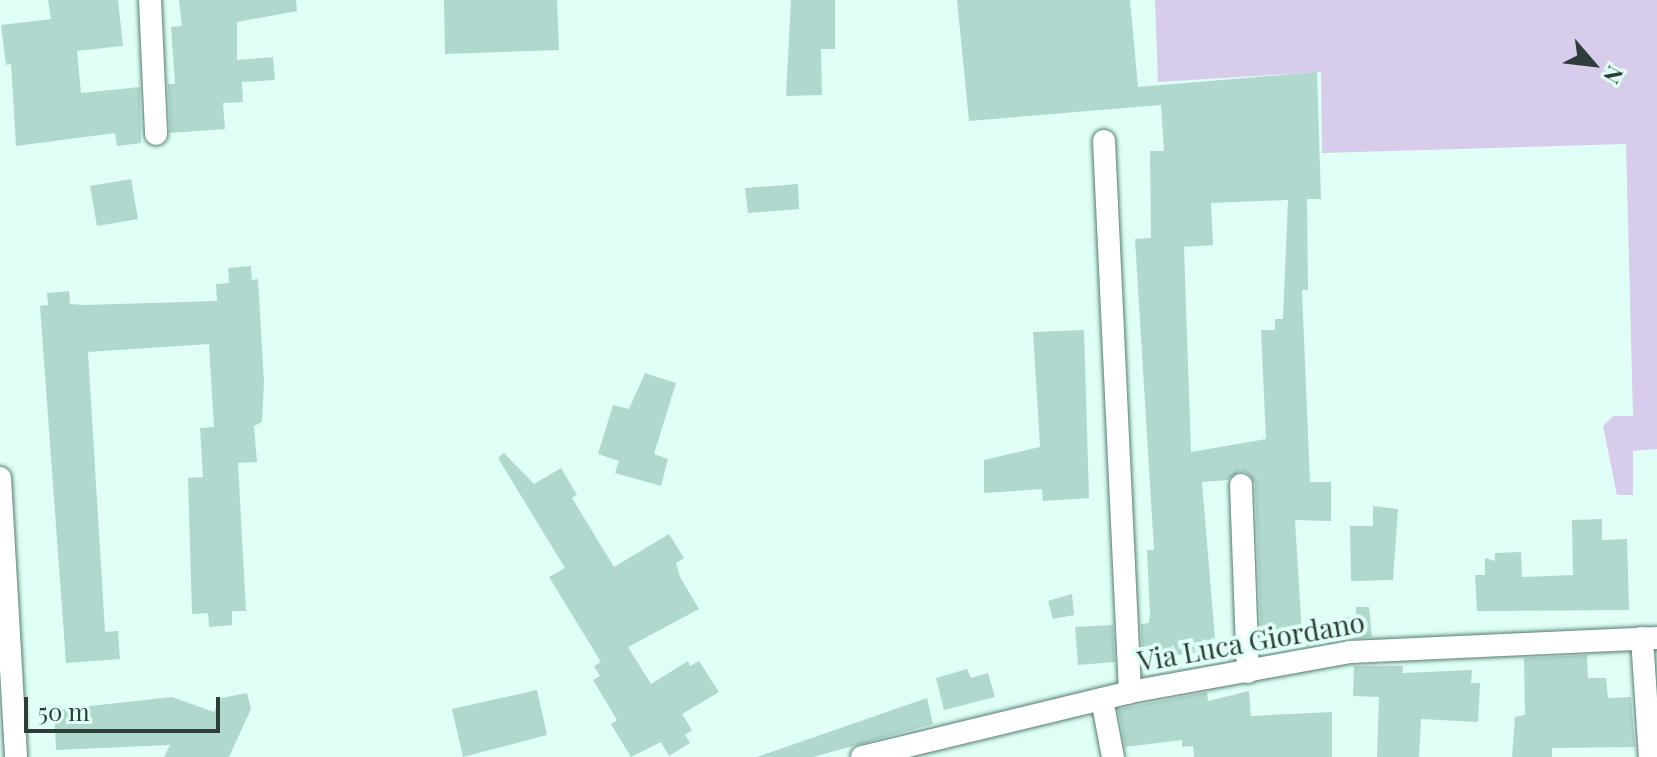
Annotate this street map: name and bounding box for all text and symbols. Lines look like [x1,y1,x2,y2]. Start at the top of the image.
north arrow [1553,24,1633,104]
text: N [1597,61,1631,89]
street label: Via Luca Giordano [1135,604,1367,678]
scale bar [28,681,224,731]
text: 50 m [38,695,90,727]

